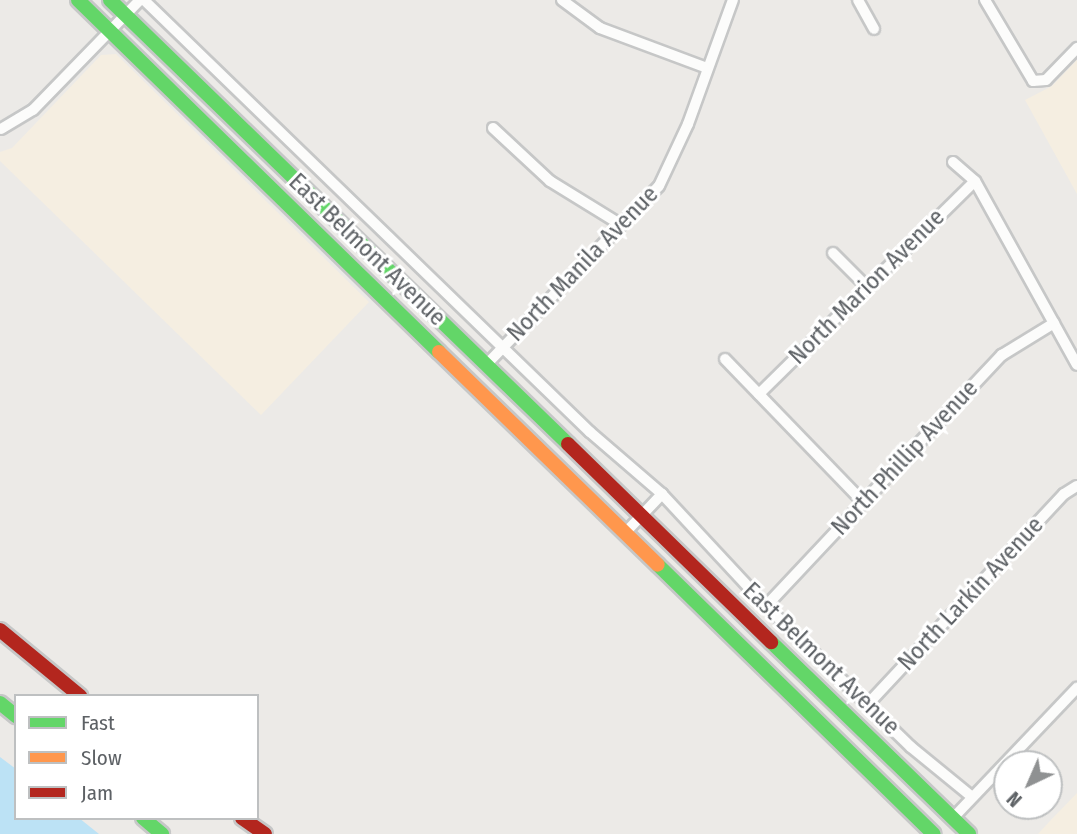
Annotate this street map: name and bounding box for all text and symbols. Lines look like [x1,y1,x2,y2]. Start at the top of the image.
street label: East Belmont Avenue [283,168,451,332]
street label: North Manila Avenue [501,180,665,348]
street label: North Marion Avenue [783,203,951,371]
street label: North Phillip Avenue [826,374,984,542]
street label: North Larkin Avenue [892,511,1050,677]
street label: East Belmont Avenue [737,577,905,741]
legend [14,694,259,820]
text: Fast [81,710,115,736]
text: Slow [81,745,122,771]
north arrow [993,750,1063,820]
text: Jam [81,780,113,806]
text: N [1002,787,1027,811]

